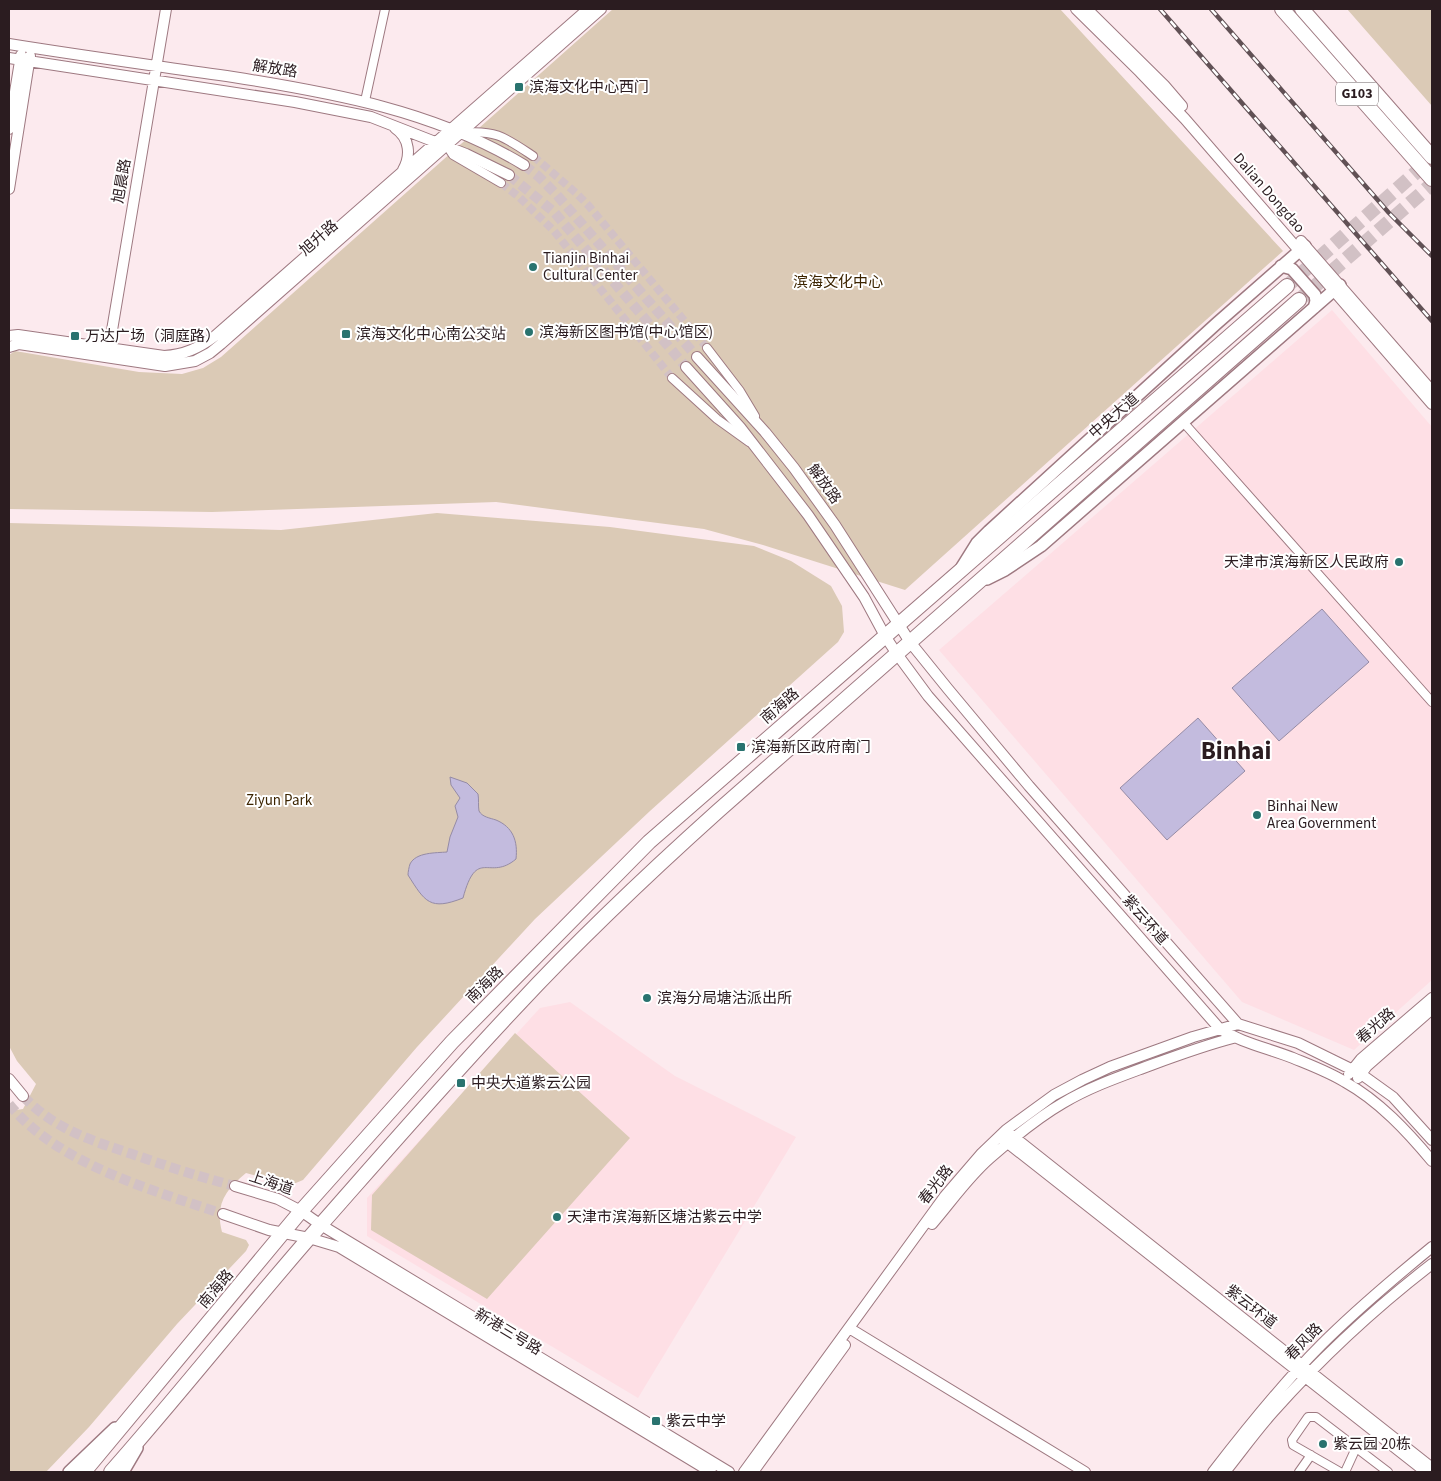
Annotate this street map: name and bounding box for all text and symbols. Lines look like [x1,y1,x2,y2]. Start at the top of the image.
street label: 解放路 [251,55,299,83]
place label: 滨海文化中心西门 [529,77,649,98]
marker: 滨海文化中心西门 [513,81,525,93]
road number: G103 [1336,82,1378,106]
street label: Dalian Dongdao [1228,148,1310,238]
street label: 旭晨路 [108,157,136,205]
street label: 旭升路 [295,215,343,261]
place label: Tianjin Binhai Cultural Center [543,248,638,286]
marker: Tianjin Binhai Cultural Center [527,261,539,273]
park label: 滨海文化中心 [793,272,883,293]
place label: 滨海新区图书馆(中心馆区) [539,322,713,343]
place label: 滨海文化中心南公交站 [356,324,506,345]
place label: 万达广场（洞庭路） [85,326,220,347]
marker: 滨海新区图书馆(中心馆区) [523,326,535,338]
marker: 滨海文化中心南公交站 [340,328,352,340]
marker: 万达广场（洞庭路） [69,330,81,342]
street label: 中央大道 [1084,388,1144,444]
street label: 解放路 [802,460,846,508]
place label: 天津市滨海新区人民政府 [1224,552,1389,573]
marker: 天津市滨海新区人民政府 [1393,556,1405,568]
street label: 南海路 [756,683,804,729]
district label: Binhai [1201,733,1271,769]
place label: 滨海新区政府南门 [751,737,871,758]
marker: 滨海新区政府南门 [735,741,747,753]
park label: Ziyun Park [246,790,313,811]
place label: Binhai New Area Government [1267,796,1376,834]
marker: Binhai New Area Government [1251,809,1263,821]
street label: 紫云环道 [1117,890,1173,950]
street label: 南海路 [462,962,508,1008]
place label: 滨海分局塘沽派出所 [657,988,792,1009]
marker: 滨海分局塘沽派出所 [641,992,653,1004]
street label: 春光路 [1352,1003,1400,1049]
place label: 中央大道紫云公园 [471,1073,591,1094]
marker: 中央大道紫云公园 [455,1077,467,1089]
street label: 春光路 [914,1161,958,1209]
street label: 上海道 [246,1166,296,1200]
place label: 天津市滨海新区塘沽紫云中学 [567,1207,762,1228]
marker: 天津市滨海新区塘沽紫云中学 [551,1211,563,1223]
street label: 南海路 [193,1265,239,1313]
street label: 紫云环道 [1221,1280,1281,1334]
street label: 新港三号路 [470,1304,546,1360]
street label: 春风路 [1281,1319,1327,1365]
place label: 紫云中学 [666,1411,726,1432]
marker: 紫云中学 [650,1415,662,1427]
place label: 紫云园 20栋 [1333,1434,1411,1455]
marker: 紫云园 20栋 [1317,1438,1329,1450]

